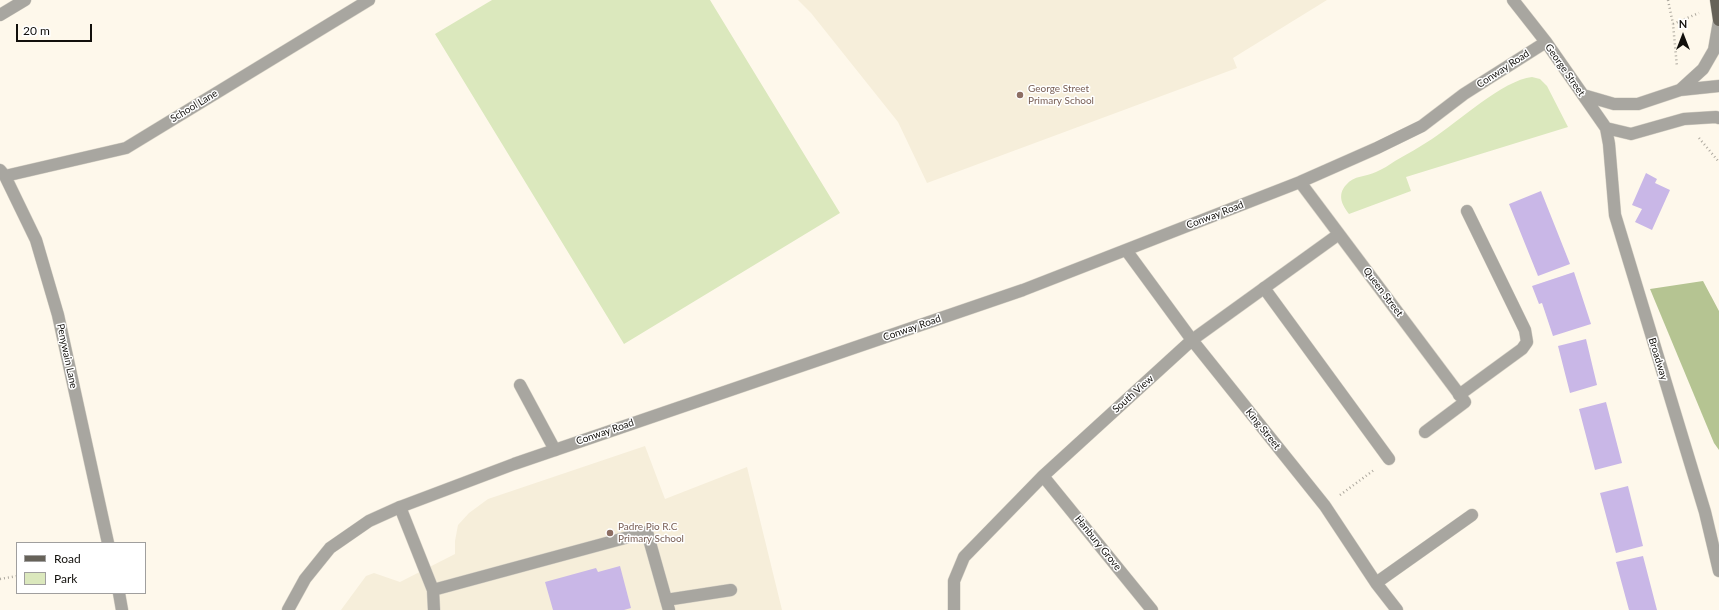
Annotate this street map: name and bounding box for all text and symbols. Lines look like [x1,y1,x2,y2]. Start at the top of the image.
scale bar [18,16,94,42]
north arrow [1663,16,1703,56]
text: N [1679,17,1687,30]
text: 20 m [23,23,50,38]
street label: George Street [1543,42,1587,98]
street label: Conway Road [1474,48,1532,90]
place label: George Street Primary School [1028,83,1094,106]
street label: School Lane [168,87,220,125]
marker: George Street Primary School [1015,90,1025,100]
street label: Conway Road [1185,199,1245,231]
street label: Queen Street [1361,265,1405,319]
street label: Conway Road [882,313,942,343]
street label: Penywain Lane [54,323,80,389]
street label: Broadway [1646,336,1670,382]
street label: South View [1110,373,1156,415]
street label: King Street [1243,406,1283,452]
street label: Conway Road [575,417,635,447]
street label: Hanbury Grove [1072,513,1124,573]
place label: Padre Pio R.C Primary School [618,521,684,544]
marker: Padre Pio R.C Primary School [605,528,615,538]
legend [16,542,146,594]
text: Road [54,551,81,566]
text: Park [54,571,77,586]

